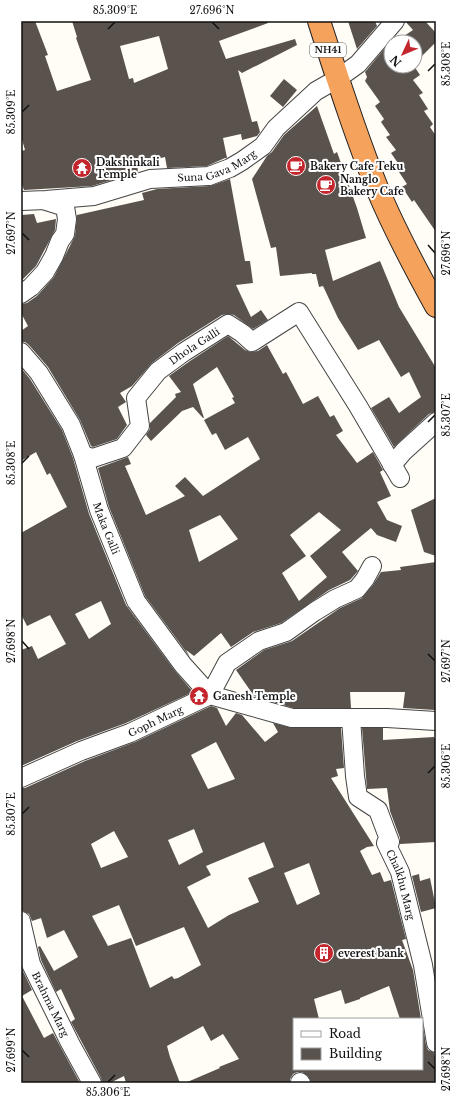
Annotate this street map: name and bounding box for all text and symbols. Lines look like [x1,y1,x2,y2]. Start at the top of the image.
text: 85.309°E [93,4,137,17]
text: 27.696°N [190,4,234,17]
north arrow [383,34,423,74]
text: 85.308°E [440,42,453,86]
road number: NH41 [310,43,346,57]
text: N [387,52,404,70]
text: 85.309°E [5,90,18,134]
street label: Suna Gava Marg [177,146,260,185]
cafe icon: Bakery Cafe Teku [285,155,307,177]
place label: Dakshinkali Temple [96,156,160,181]
temple icon: Dakshinkali Temple [71,157,93,179]
place label: Bakery Cafe Teku [310,160,403,173]
place label: Nanglo Bakery Cafe [340,173,404,198]
cafe icon: Nanglo Bakery Cafe [315,174,337,196]
text: 27.697°N [5,211,18,255]
text: 27.696°N [440,231,453,275]
street label: Dhola Galli [167,325,223,368]
text: 85.307°E [440,393,453,437]
text: 85.308°E [5,441,18,485]
street label: Maka Galli [90,501,123,557]
text: 27.698°N [5,619,18,663]
text: 27.697°N [440,639,453,683]
temple icon: Ganesh Temple [188,685,210,707]
place label: Ganesh Temple [213,690,296,703]
street label: Goph Marg [126,702,186,740]
text: 85.306°E [440,744,453,788]
text: 85.307°E [5,792,18,836]
street label: Chalkhu Marg [383,847,418,922]
building icon: everest bank [313,942,335,964]
place label: everest bank [338,947,404,960]
street label: Brahma Marg [29,970,72,1040]
legend [293,1018,423,1070]
text: Road [329,1026,361,1041]
text: 27.699°N [5,1028,18,1072]
text: Building [329,1046,383,1061]
text: 27.698°N [440,1047,453,1091]
text: 85.306°E [86,1086,130,1099]

